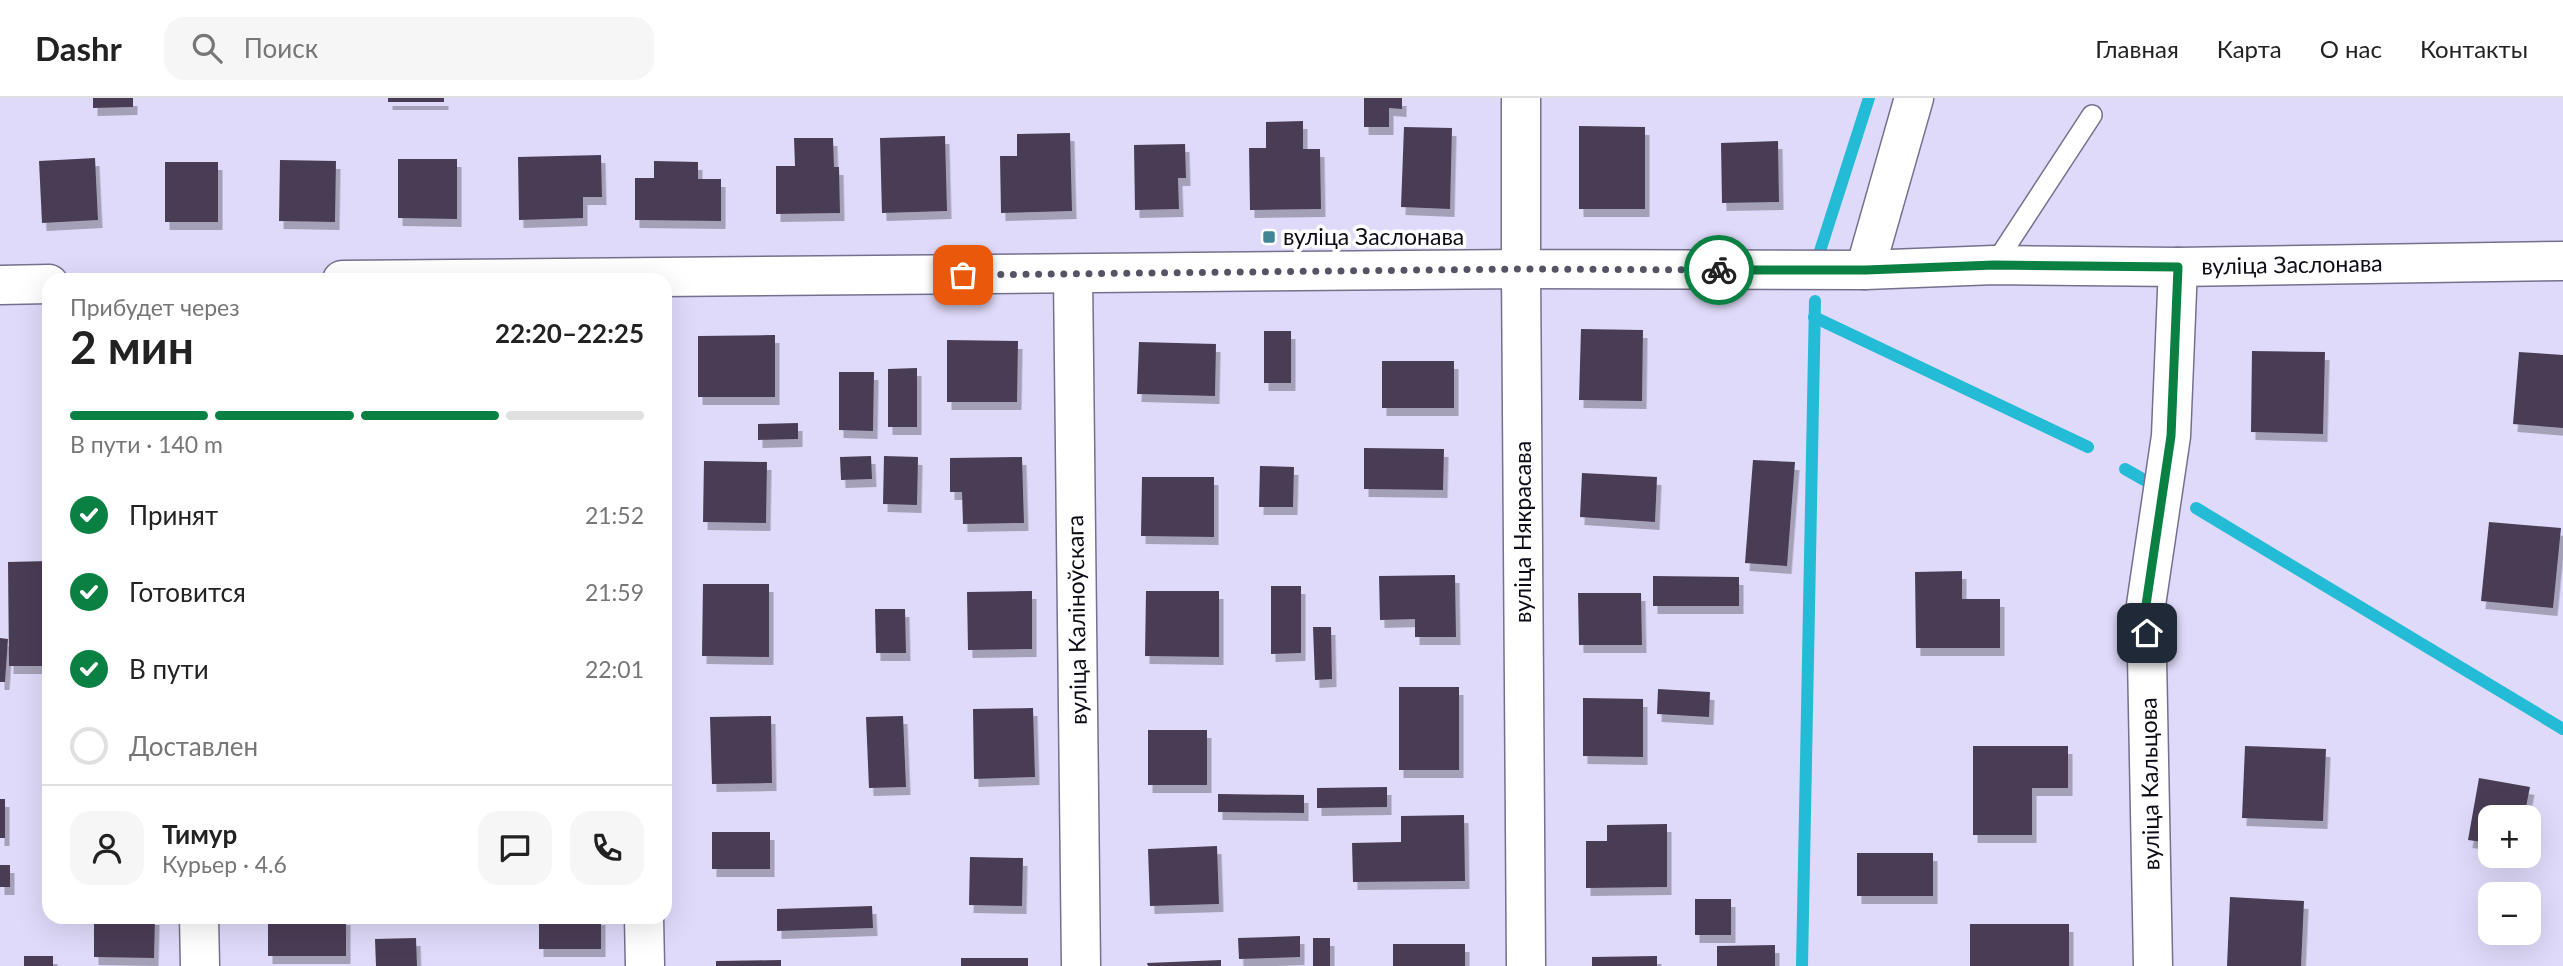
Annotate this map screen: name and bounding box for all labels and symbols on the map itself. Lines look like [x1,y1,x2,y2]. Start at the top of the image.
place label: вуліца Заслонава [1283,222,1464,250]
marker: вуліца Заслонава [1261,229,1277,245]
courier [1684,235,1754,305]
pin [933,245,993,305]
street label: вуліца Заслонава [2201,248,2383,280]
street label: вуліца Някрасава [1508,441,1536,623]
street label: вуліца Каліноўскага [1060,515,1092,725]
pin [2117,603,2177,663]
street label: вуліца Кальцова [2133,697,2165,871]

